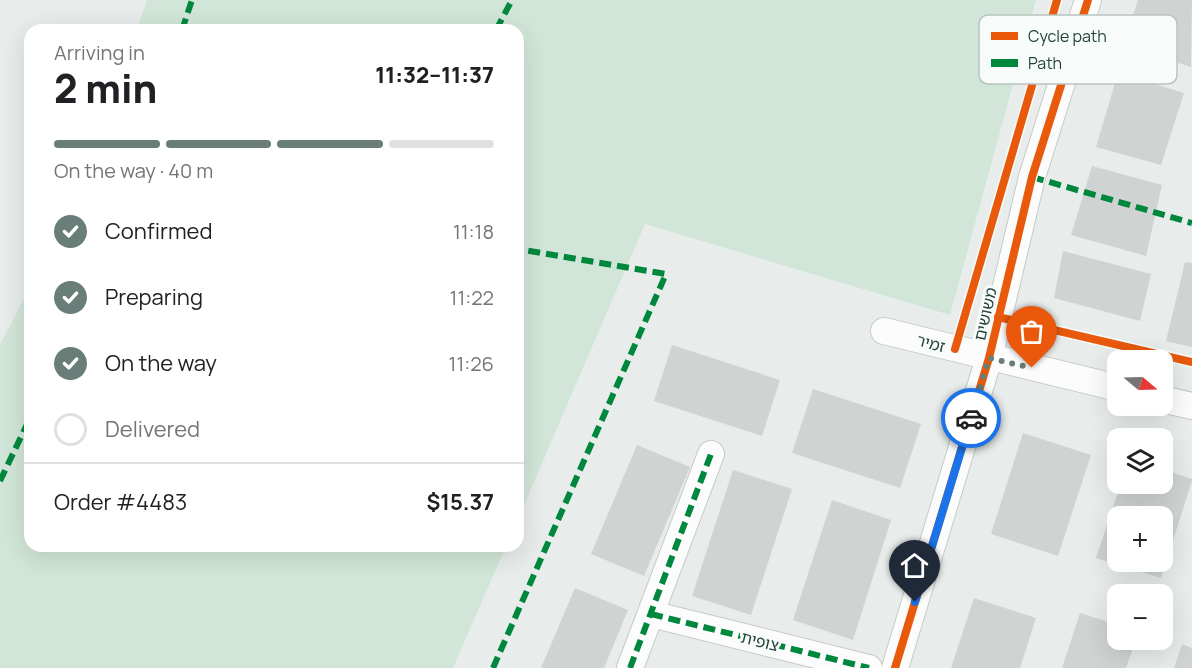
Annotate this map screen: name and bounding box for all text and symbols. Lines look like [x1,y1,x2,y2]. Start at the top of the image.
legend [979,15,1177,84]
text: Cycle path [1028,25,1107,47]
text: Arriving in [54,39,145,66]
text: Path [1028,52,1062,74]
text: 11:32–11:37 [375,60,494,90]
text: 2 min [54,61,157,115]
text: On the way · 40 m [54,157,213,184]
icon: check [54,215,87,248]
text: Confirmed [105,216,213,246]
text: 11:18 [453,218,494,245]
icon: check [54,281,87,314]
text: Preparing [105,282,203,312]
text: 11:22 [450,284,494,311]
street label: משושים [968,285,1002,343]
pin [1006,306,1057,368]
icon: bag [1015,315,1048,348]
street label: זמיר [914,329,948,357]
icon: check [54,347,87,380]
text: On the way [105,348,217,378]
text: 11:26 [449,350,494,377]
north arrow [1107,350,1173,416]
map controls [1107,350,1173,650]
courier [941,388,1001,448]
icon: car [955,402,988,435]
text: Delivered [105,414,200,444]
button: layers [1107,428,1173,494]
text: Order #4483 [54,487,187,517]
text: $15.37 [426,487,494,517]
button: + [1107,506,1173,572]
pin [889,540,940,602]
icon: home [898,549,931,582]
button: − [1107,584,1173,650]
street label: צופית [739,626,781,656]

